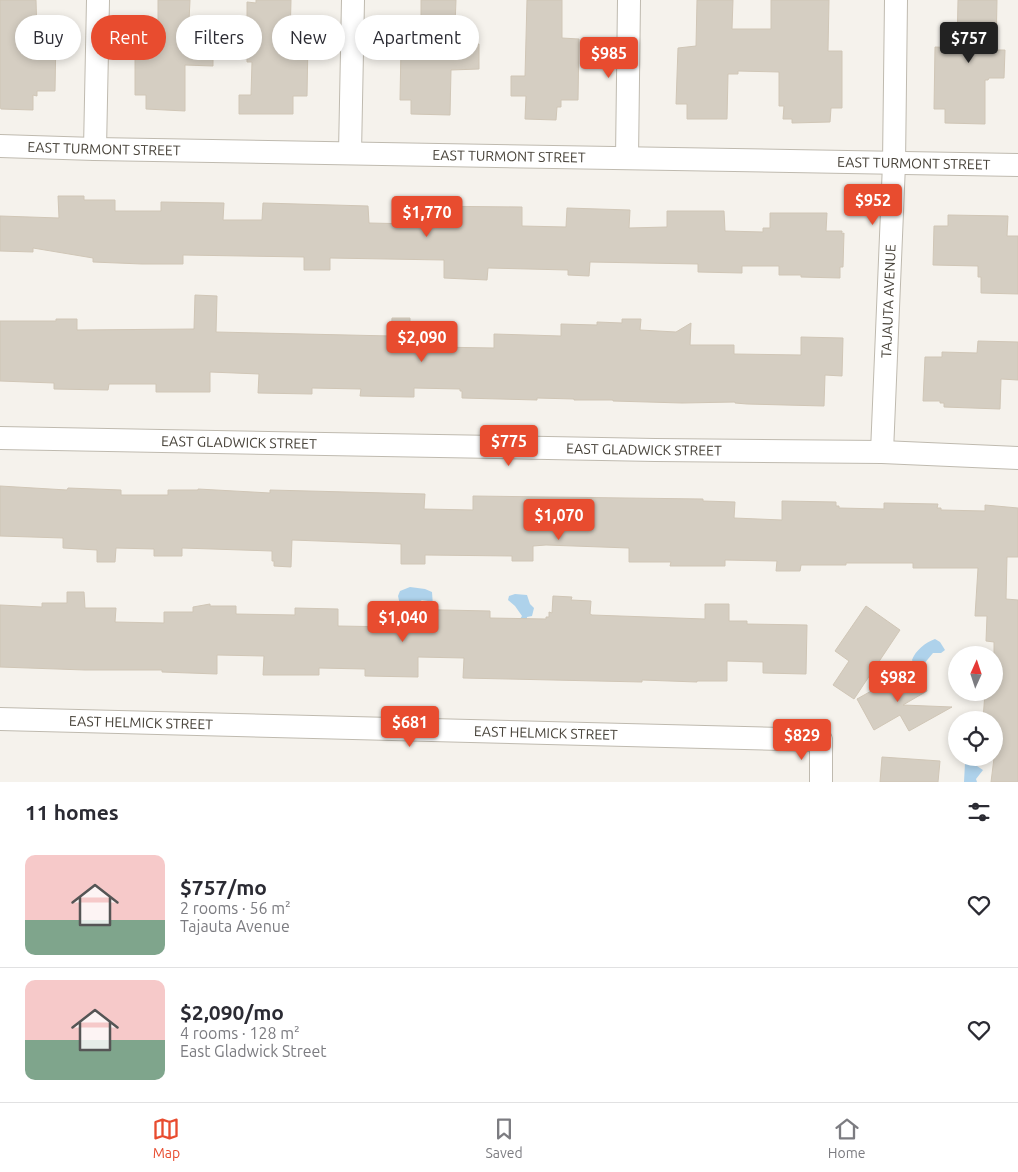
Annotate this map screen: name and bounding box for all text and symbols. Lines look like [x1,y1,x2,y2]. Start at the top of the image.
chip: Buy [15,15,81,60]
chip: Rent [91,15,166,60]
chip: Filters [176,15,262,60]
chip: New [272,15,345,60]
chip: Apartment [355,15,479,60]
pin: $757 [939,22,999,64]
text: $757 [951,29,987,47]
pin: $985 [579,36,639,79]
text: $985 [591,44,627,62]
street label: EAST TURMONT STREET [27,139,181,158]
street label: EAST TURMONT STREET [432,147,586,166]
street label: EAST TURMONT STREET [837,154,991,173]
pin: $952 [843,184,903,226]
text: $952 [855,191,891,209]
pin: $1,770 [386,196,468,238]
text: $1,770 [402,203,452,221]
street label: TAJAUTA AVENUE [878,244,899,358]
pin: $2,090 [381,320,463,363]
text: $2,090 [397,328,447,346]
pin: $775 [479,424,539,467]
text: $775 [491,432,527,450]
street label: EAST GLADWICK STREET [161,433,317,452]
street label: EAST GLADWICK STREET [566,440,722,459]
pin: $1,070 [518,498,600,541]
text: $1,070 [534,506,584,524]
pin: $1,040 [362,600,444,643]
text: $1,040 [378,608,428,626]
north arrow [948,646,1002,701]
map controls [948,646,1003,766]
pin: $982 [868,660,928,703]
text: $982 [880,668,916,686]
pin: $681 [380,706,440,748]
button: locate [948,711,1003,766]
street label: EAST HELMICK STREET [69,713,213,732]
text: $681 [392,713,428,731]
pin: $829 [772,718,832,761]
street label: EAST HELMICK STREET [474,723,618,743]
text: $829 [784,726,820,744]
icon: filters [965,798,993,826]
text: 11 homes [25,800,119,824]
icon: home [65,875,125,935]
text: $757/mo [180,875,267,899]
icon: heart [965,891,993,919]
text: 2 rooms · 56 m² [180,899,291,917]
text: Tajauta Avenue [180,917,290,935]
icon: home [65,1000,125,1060]
text: $2,090/mo [180,1000,284,1024]
icon: heart [965,1016,993,1044]
text: 4 rooms · 128 m² [180,1024,300,1042]
text: East Gladwick Street [180,1042,327,1060]
tab: Map [152,1115,180,1161]
tab: Saved [485,1115,523,1161]
tab: Home [828,1115,865,1161]

